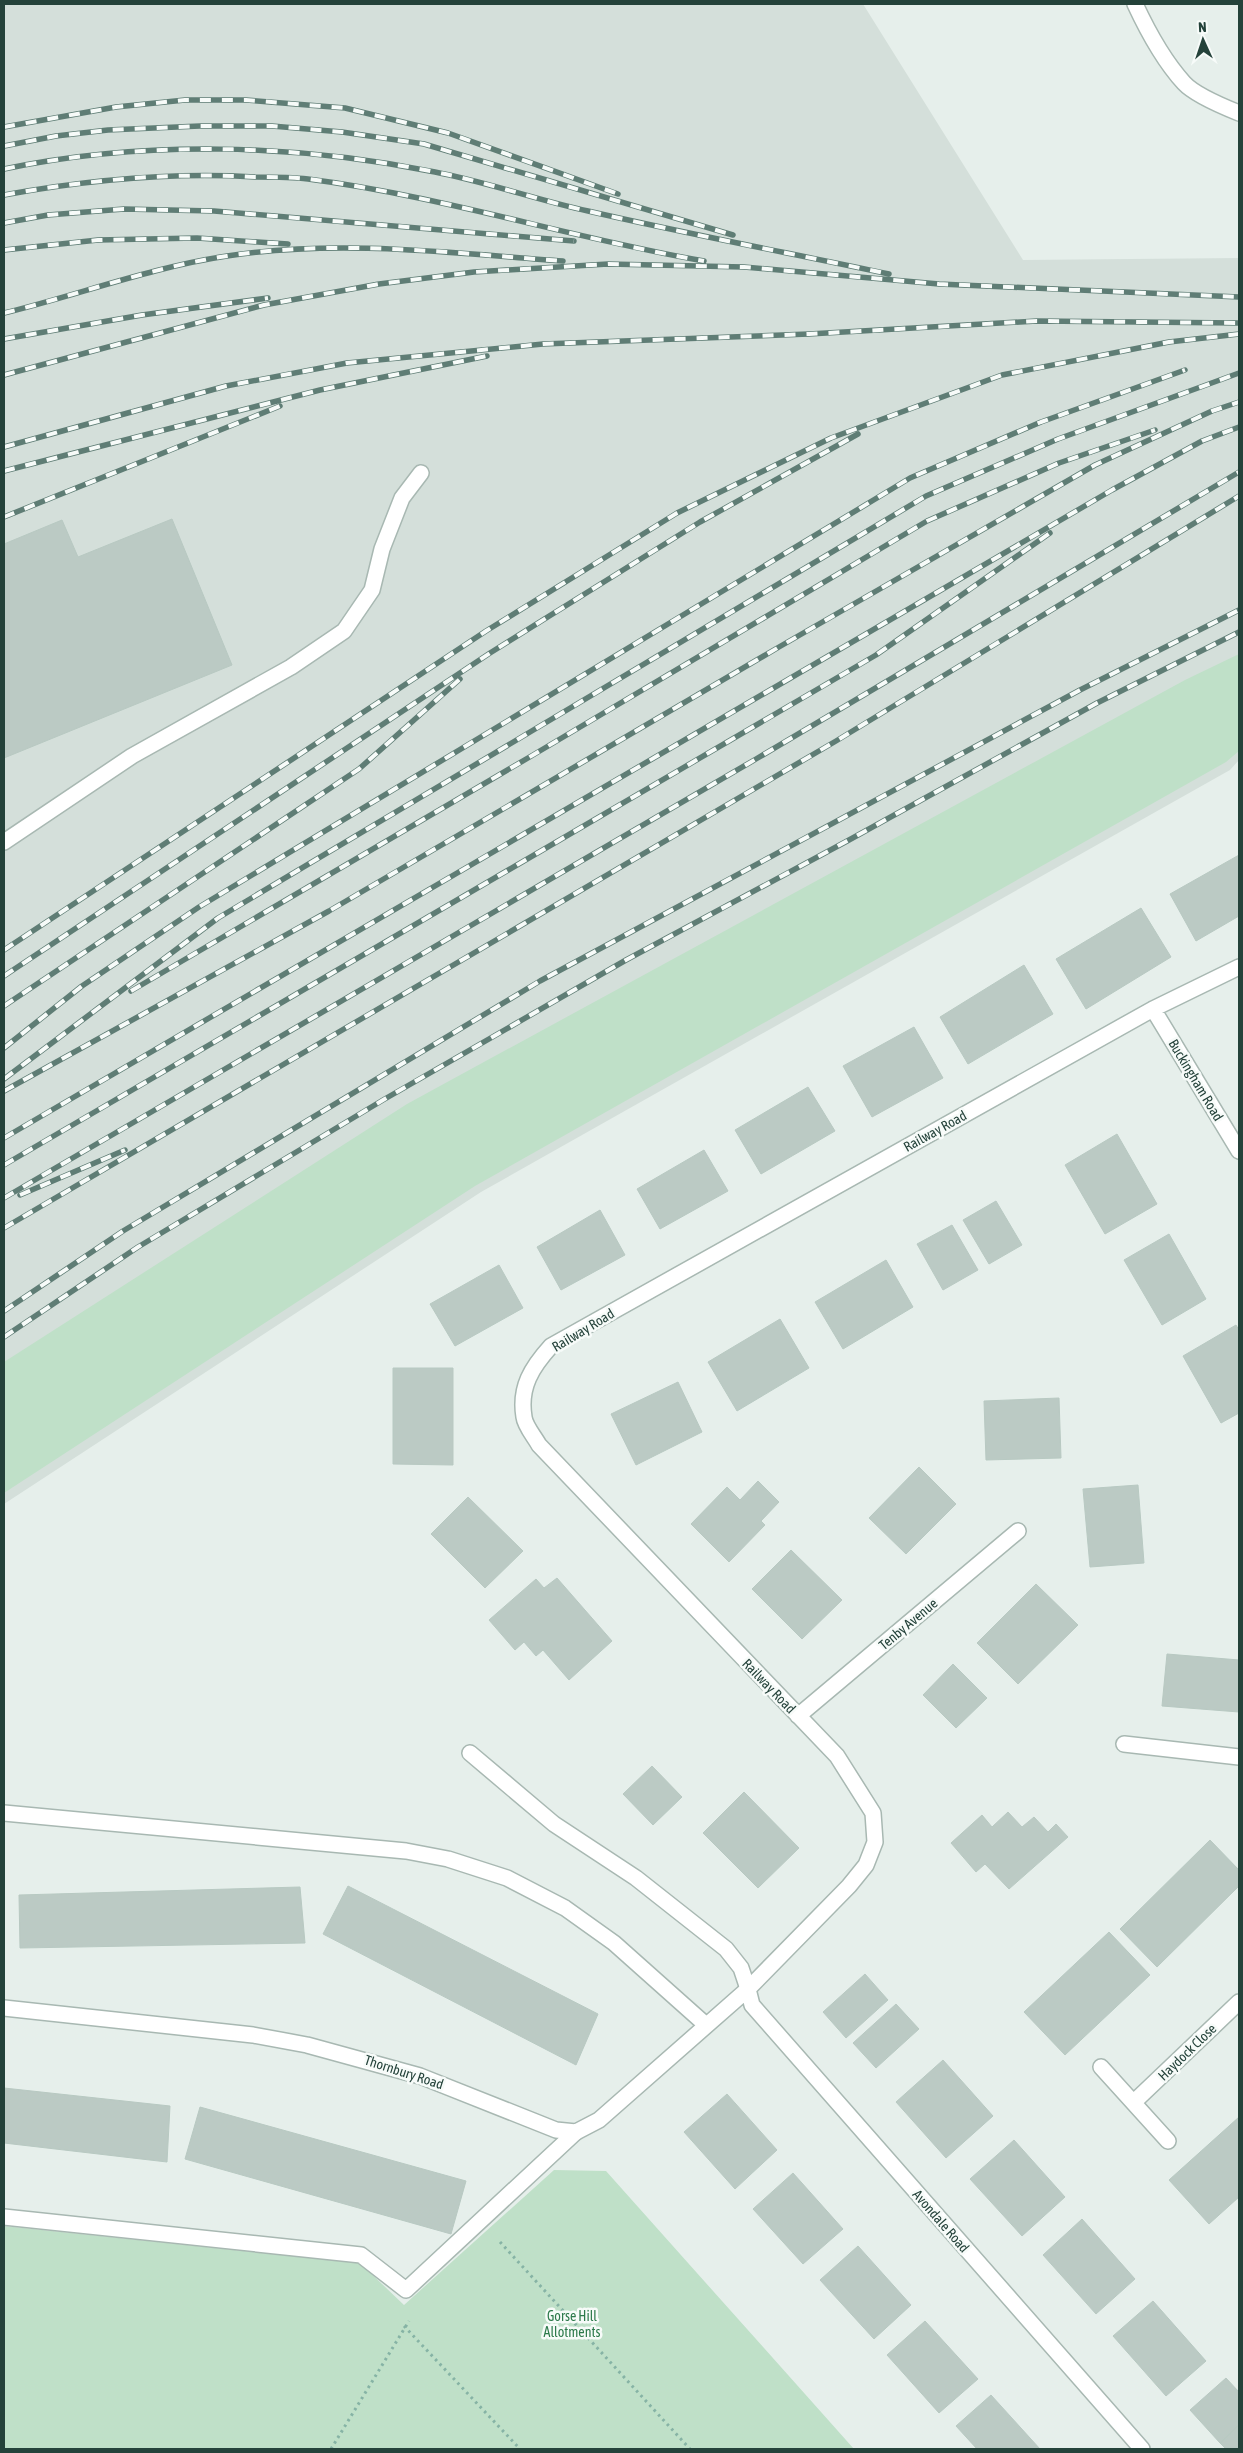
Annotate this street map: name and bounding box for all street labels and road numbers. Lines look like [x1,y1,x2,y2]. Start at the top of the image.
street label: Buckingham Road [1165,1036,1227,1124]
street label: Railway Road [901,1107,969,1155]
street label: Railway Road [549,1305,617,1355]
street label: Tenby Avenue [876,1595,940,1653]
street label: Railway Road [739,1655,799,1717]
street label: Haydock Close [1155,2020,1219,2084]
street label: Thornbury Road [362,2052,446,2092]
street label: Avondale Road [910,2186,972,2256]

